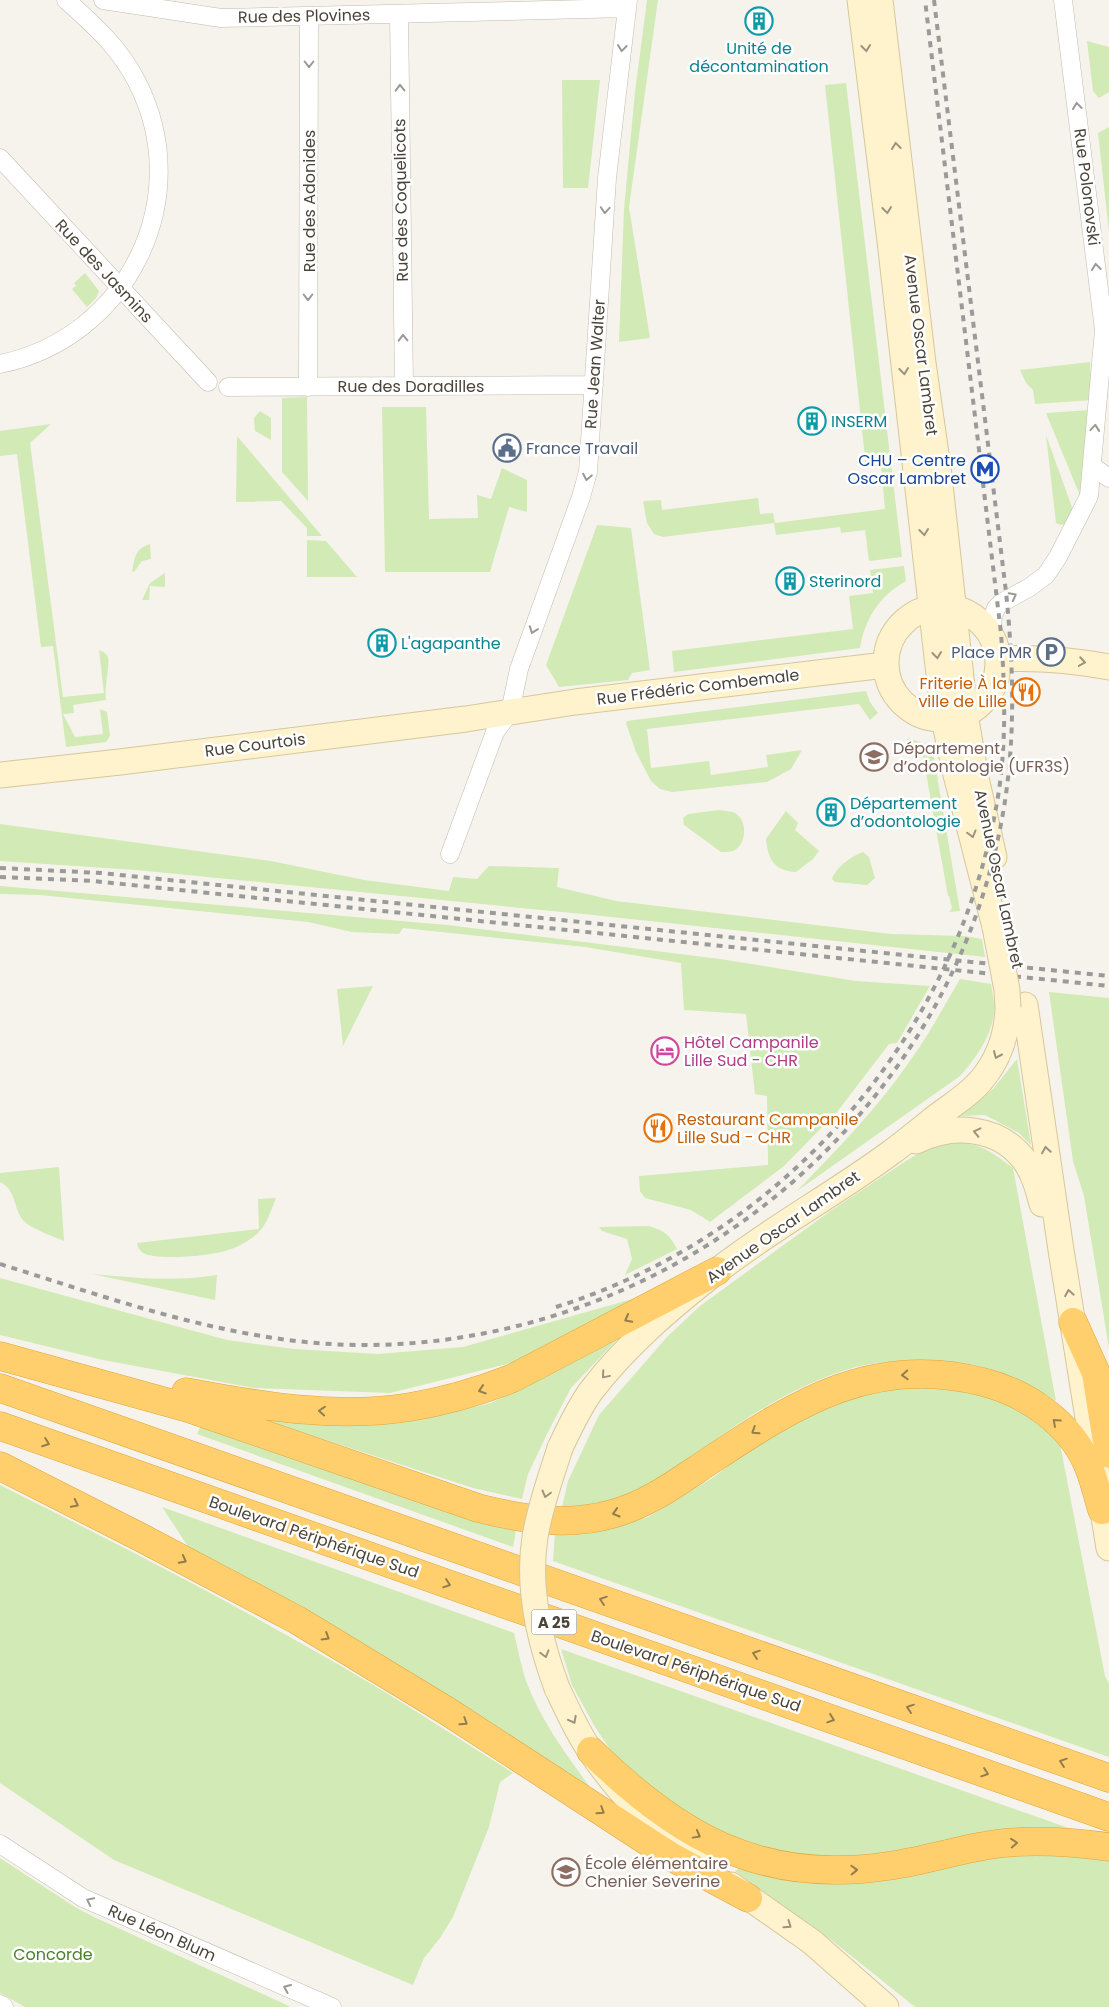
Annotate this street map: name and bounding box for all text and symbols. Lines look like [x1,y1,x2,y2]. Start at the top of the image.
street label: Rue des Plovines [238,3,370,29]
building icon: Unité de décontamination [744,6,774,36]
place label: Unité de décontamination [689,37,829,78]
one-way arrow [861,44,871,53]
one-way arrow [617,45,628,53]
one-way arrow [304,61,314,69]
one-way arrow [395,83,405,91]
one-way arrow [1072,101,1082,110]
street label: Rue des Coquelicots [388,118,414,282]
street label: Rue Polonovski [1068,127,1106,247]
street label: Rue des Adonides [298,130,321,272]
one-way arrow [891,142,902,150]
one-way arrow [881,205,891,214]
one-way arrow [599,206,610,214]
street label: Rue des Jasmins [50,214,158,328]
street label: Avenue Oscar Lambret [898,253,944,437]
one-way arrow [1091,263,1102,271]
one-way arrow [303,294,313,301]
street label: Rue Jean Walter [579,298,611,430]
one-way arrow [398,333,408,341]
one-way arrow [898,367,909,375]
street label: Rue des Doradilles [338,375,484,398]
building icon: INSERM [797,406,827,436]
place label: INSERM [831,410,887,433]
one-way arrow [1089,424,1100,432]
public building icon: France Travail [492,433,522,463]
place label: France Travail [526,437,638,460]
place label: CHU – Centre Oscar Lambret [848,449,966,490]
metro station icon: CHU – Centre Oscar Lambret [970,454,1000,484]
one-way arrow [582,472,592,481]
one-way arrow [918,529,929,537]
building icon: Sterinord [775,566,805,596]
place label: Sterinord [809,570,881,593]
one-way arrow [1008,592,1017,602]
one-way arrow [529,625,539,634]
building icon: L'agapanthe [367,628,397,658]
place label: L'agapanthe [401,632,501,655]
parking icon: Place PMR [1036,637,1066,667]
place label: Place PMR [951,641,1032,664]
one-way arrow [931,652,942,660]
one-way arrow [1077,657,1086,667]
street label: Rue Frédéric Combemale [596,663,801,711]
place label: Friterie À la ville de Lille [918,672,1007,713]
restaurant icon: Friterie À la ville de Lille [1011,677,1041,707]
street label: Rue Courtois [203,727,307,763]
place label: Département d’odontologie (UFR3S) [893,737,1070,778]
school or university icon: Département d’odontologie (UFR3S) [859,742,889,772]
street label: Avenue Oscar Lambret [969,787,1029,971]
place label: Département d’odontologie [850,792,961,833]
building icon: Département d’odontologie [816,797,846,827]
one-way arrow [966,830,977,839]
place label: Hôtel Campanile Lille Sud - CHR [684,1031,819,1072]
hotel icon: Hôtel Campanile Lille Sud - CHR [650,1036,680,1066]
one-way arrow [993,1050,1004,1059]
place label: Restaurant Campanile Lille Sud - CHR [677,1108,858,1149]
restaurant icon: Restaurant Campanile Lille Sud - CHR [643,1113,673,1143]
one-way arrow [973,1127,982,1138]
one-way arrow [1041,1146,1052,1154]
street label: Avenue Oscar Lambret [702,1165,865,1289]
one-way arrow [1064,1289,1074,1298]
one-way arrow [624,1313,633,1323]
one-way arrow [901,1369,909,1380]
one-way arrow [601,1370,610,1379]
one-way arrow [478,1384,487,1394]
one-way arrow [318,1406,326,1417]
one-way arrow [1053,1418,1062,1427]
one-way arrow [751,1425,761,1434]
one-way arrow [41,1437,50,1447]
street label: Boulevard Périphérique Sud [206,1490,422,1584]
one-way arrow [541,1490,551,1498]
one-way arrow [70,1498,79,1508]
one-way arrow [612,1507,620,1517]
one-way arrow [178,1554,187,1564]
one-way arrow [442,1578,451,1588]
one-way arrow [599,1596,608,1606]
road number: A 25 [532,1610,576,1634]
street label: Boulevard Périphérique Sud [588,1624,804,1718]
one-way arrow [320,1631,329,1641]
one-way arrow [540,1650,550,1658]
one-way arrow [753,1650,761,1660]
one-way arrow [906,1704,914,1714]
one-way arrow [827,1713,835,1723]
one-way arrow [566,1715,576,1724]
one-way arrow [459,1716,468,1725]
one-way arrow [1059,1758,1068,1768]
one-way arrow [980,1767,988,1777]
one-way arrow [595,1805,604,1814]
one-way arrow [692,1829,701,1839]
one-way arrow [1010,1837,1018,1848]
place label: École élémentaire Chenier Severine [585,1852,728,1893]
school or university icon: École élémentaire Chenier Severine [551,1857,581,1887]
one-way arrow [850,1865,858,1875]
one-way arrow [86,1897,95,1908]
street label: Rue Léon Blum [104,1899,220,1967]
one-way arrow [782,1919,792,1928]
park label: Concorde [13,1943,93,1966]
one-way arrow [283,1983,292,1994]

